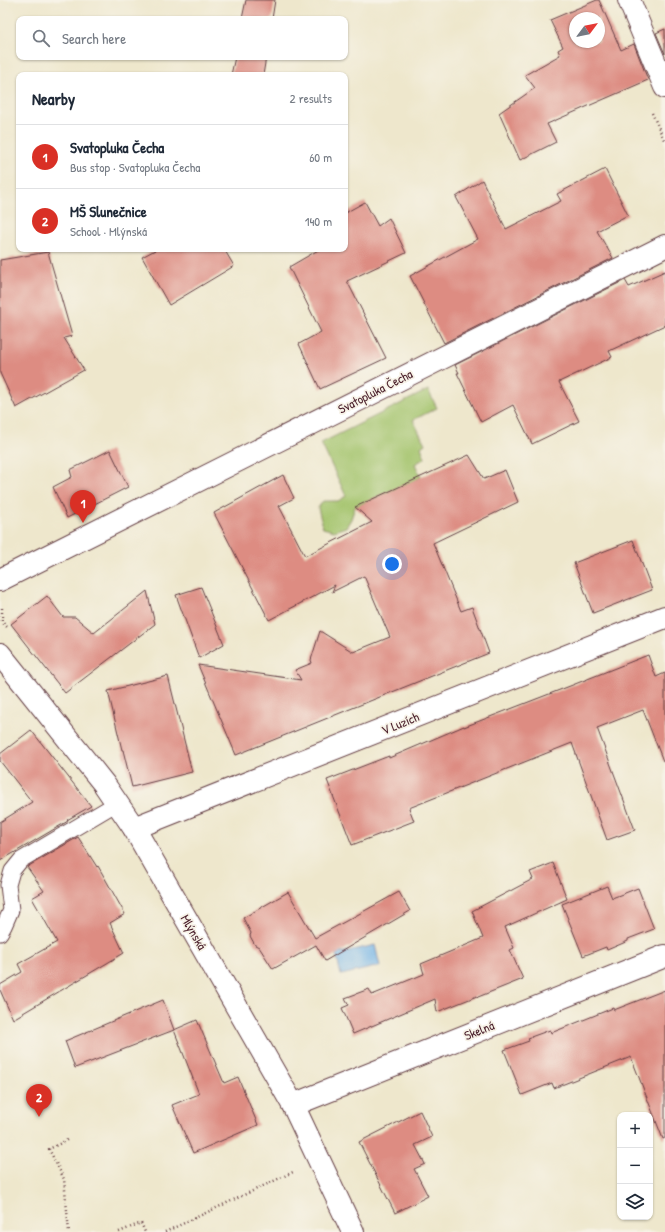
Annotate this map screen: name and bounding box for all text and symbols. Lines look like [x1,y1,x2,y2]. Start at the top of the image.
north arrow [569,12,605,48]
search box [16,16,348,60]
icon: search [30,27,52,49]
text: Search here [62,28,126,49]
text: Nearby [32,87,75,110]
text: 2 results [290,89,332,107]
text: Svatopluka Čecha [70,137,164,158]
text: 1 [43,148,47,166]
text: 60 m [309,148,332,166]
text: Bus stop · Svatopluka Čecha [70,158,200,176]
text: MŠ Slunečnice [70,201,147,222]
text: 2 [42,212,48,230]
text: 140 m [305,212,332,230]
text: School · Mlýnská [70,222,147,240]
street label: Svatopluka Čecha [335,364,415,418]
pin: 1 [70,490,96,523]
your location [382,554,402,574]
street label: V Luzích [378,707,422,739]
street label: Mlýnská [177,911,211,953]
street label: Skelná [461,1016,497,1044]
pin: 2 [26,1084,52,1117]
map controls [617,1112,653,1220]
button: + [617,1112,653,1148]
button: − [617,1148,653,1184]
button: layers [617,1184,653,1220]

